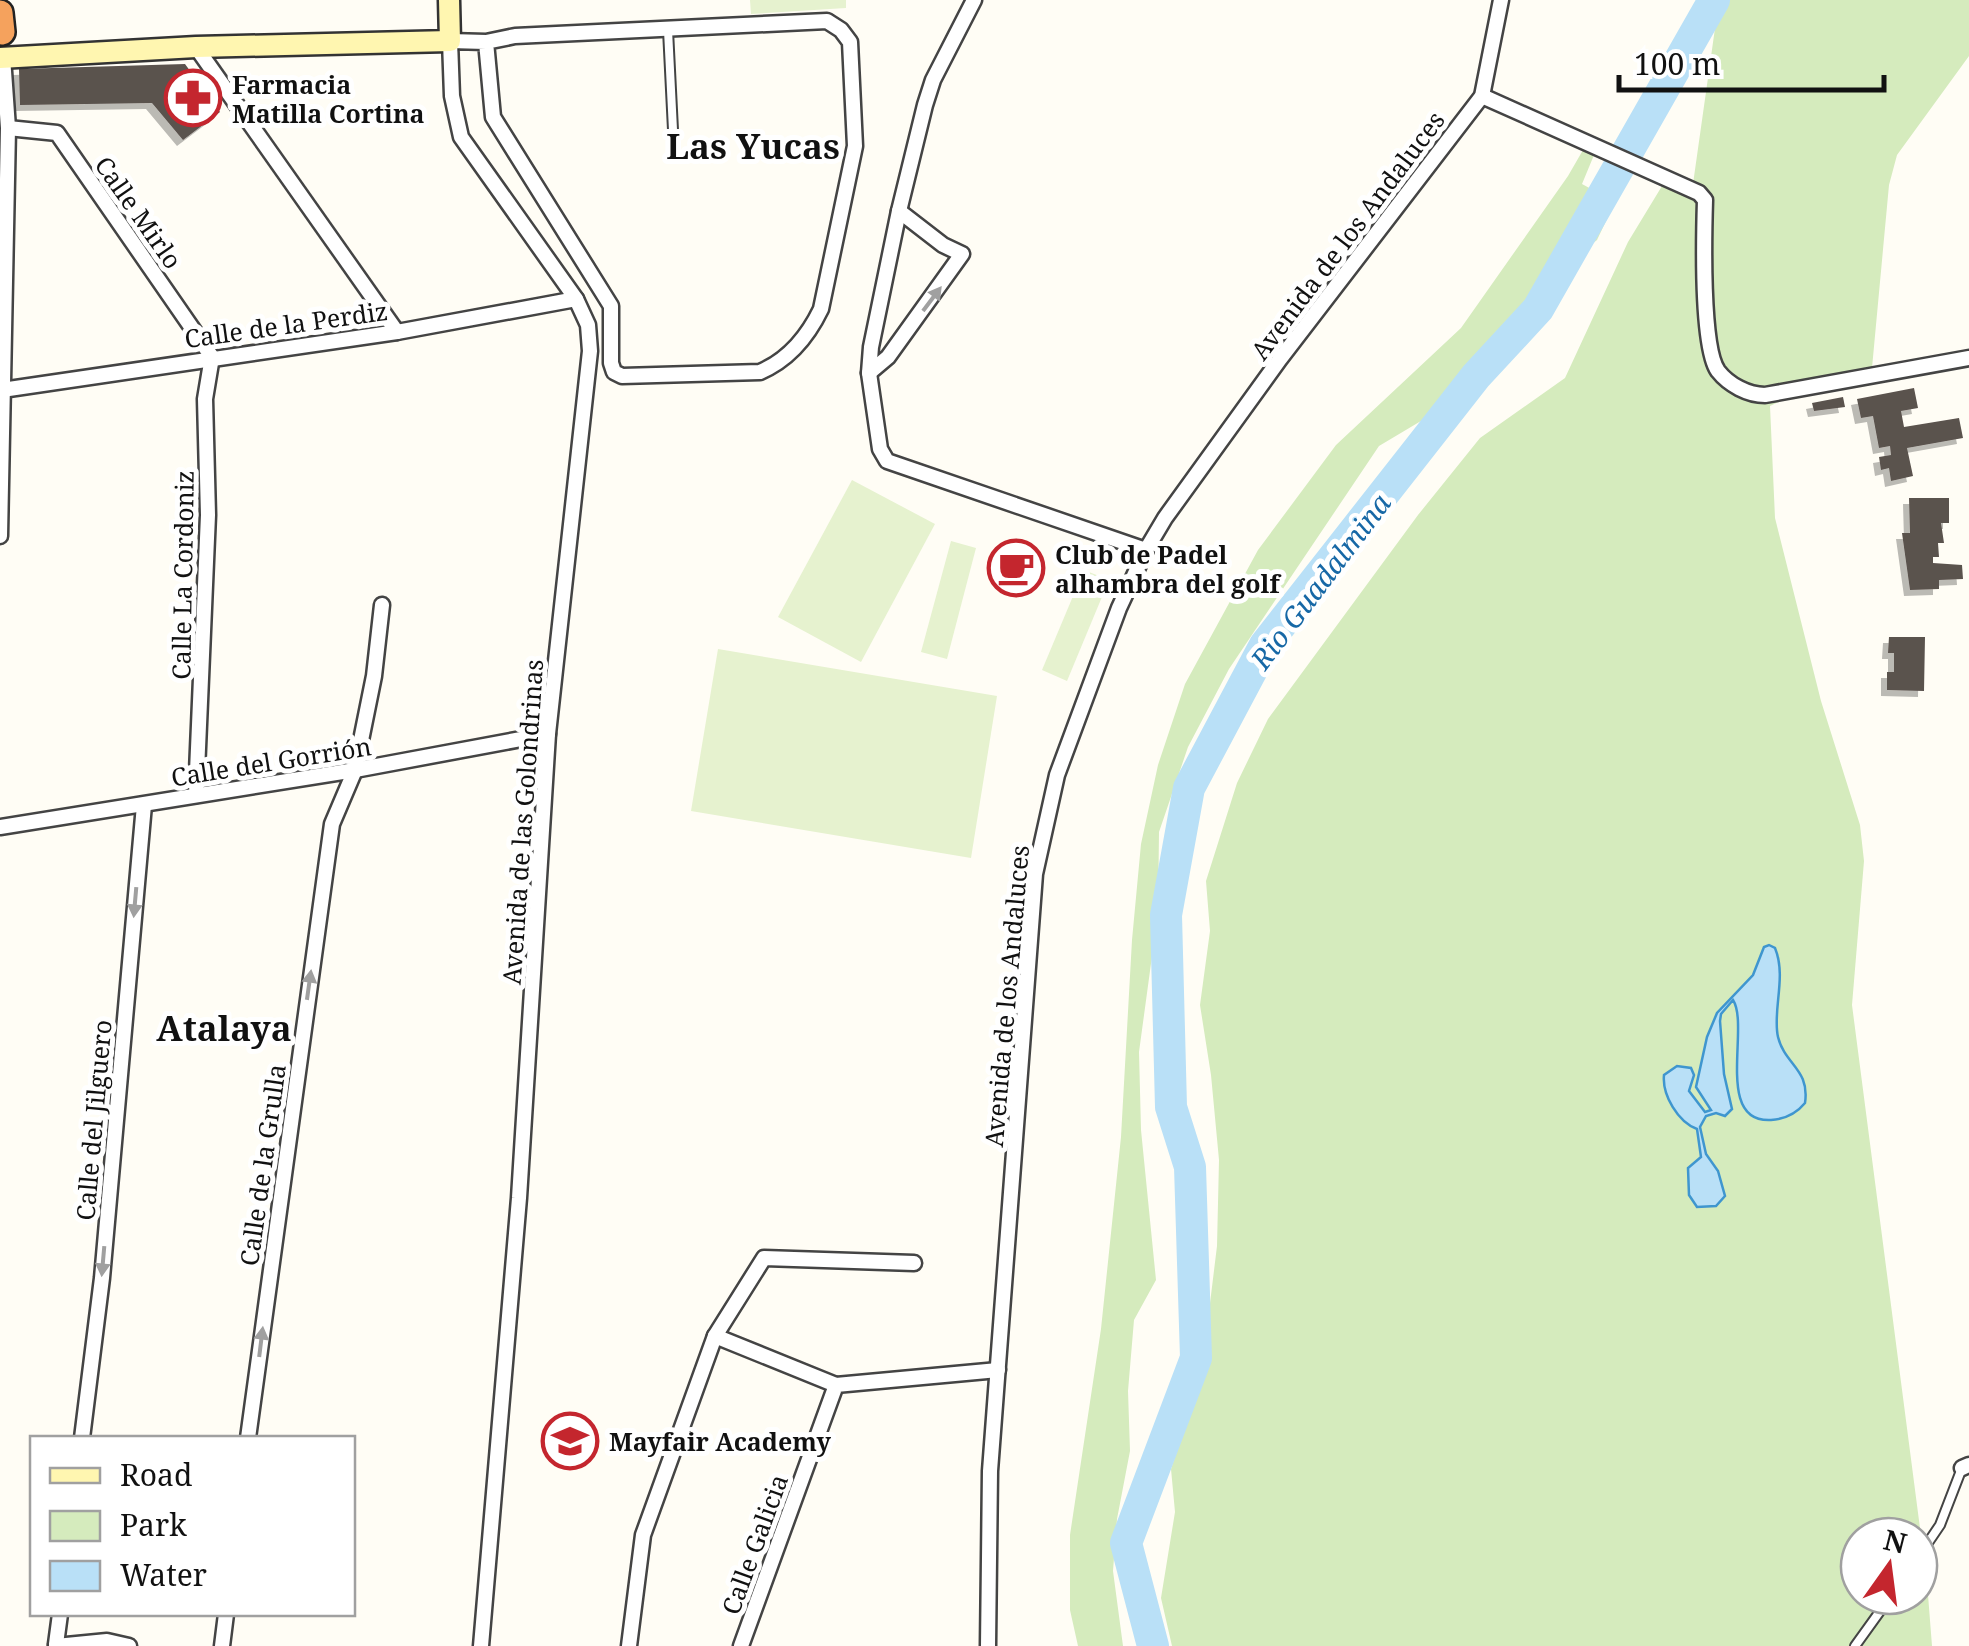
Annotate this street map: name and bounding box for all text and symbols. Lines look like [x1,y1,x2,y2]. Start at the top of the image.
scale bar [1619,30,1884,92]
text: 100 m [1634,43,1720,84]
place label: Farmacia Matilla Cortina [232,67,425,130]
pharmacy icon: Farmacia Matilla Cortina [163,68,223,128]
street label: Avenida de los Andaluces [1242,104,1452,366]
district label: Las Yucas [666,122,840,169]
street label: Calle Mirlo [88,149,190,275]
one-way arrow [921,286,941,312]
street label: Calle de la Perdiz [182,293,390,355]
street label: Calle La Cordoniz [163,470,201,680]
water label: Rio Guadalmina [1241,485,1399,677]
place label: Club de Padel alhambra del golf [1055,537,1281,600]
cafe icon: Club de Padel alhambra del golf [986,538,1046,598]
street label: Avenida de las Golondrinas [494,658,550,986]
street label: Calle del Gorrión [169,728,373,794]
street label: Avenida de los Andaluces [976,844,1036,1148]
one-way arrow [127,887,143,919]
one-way arrow [302,969,318,1000]
district label: Atalaya [156,1004,292,1051]
street label: Calle del Jilguero [67,1018,119,1222]
street label: Calle de la Grulla [231,1062,293,1268]
one-way arrow [95,1245,111,1277]
one-way arrow [253,1325,269,1357]
school or university icon: Mayfair Academy [540,1411,600,1471]
place label: Mayfair Academy [609,1424,832,1458]
legend [30,1436,355,1616]
text: Road [120,1454,192,1495]
street label: Calle Galicia [713,1469,795,1619]
text: Park [120,1504,187,1545]
north arrow [1839,1516,1939,1616]
text: N [1880,1520,1911,1562]
text: Water [120,1554,207,1595]

